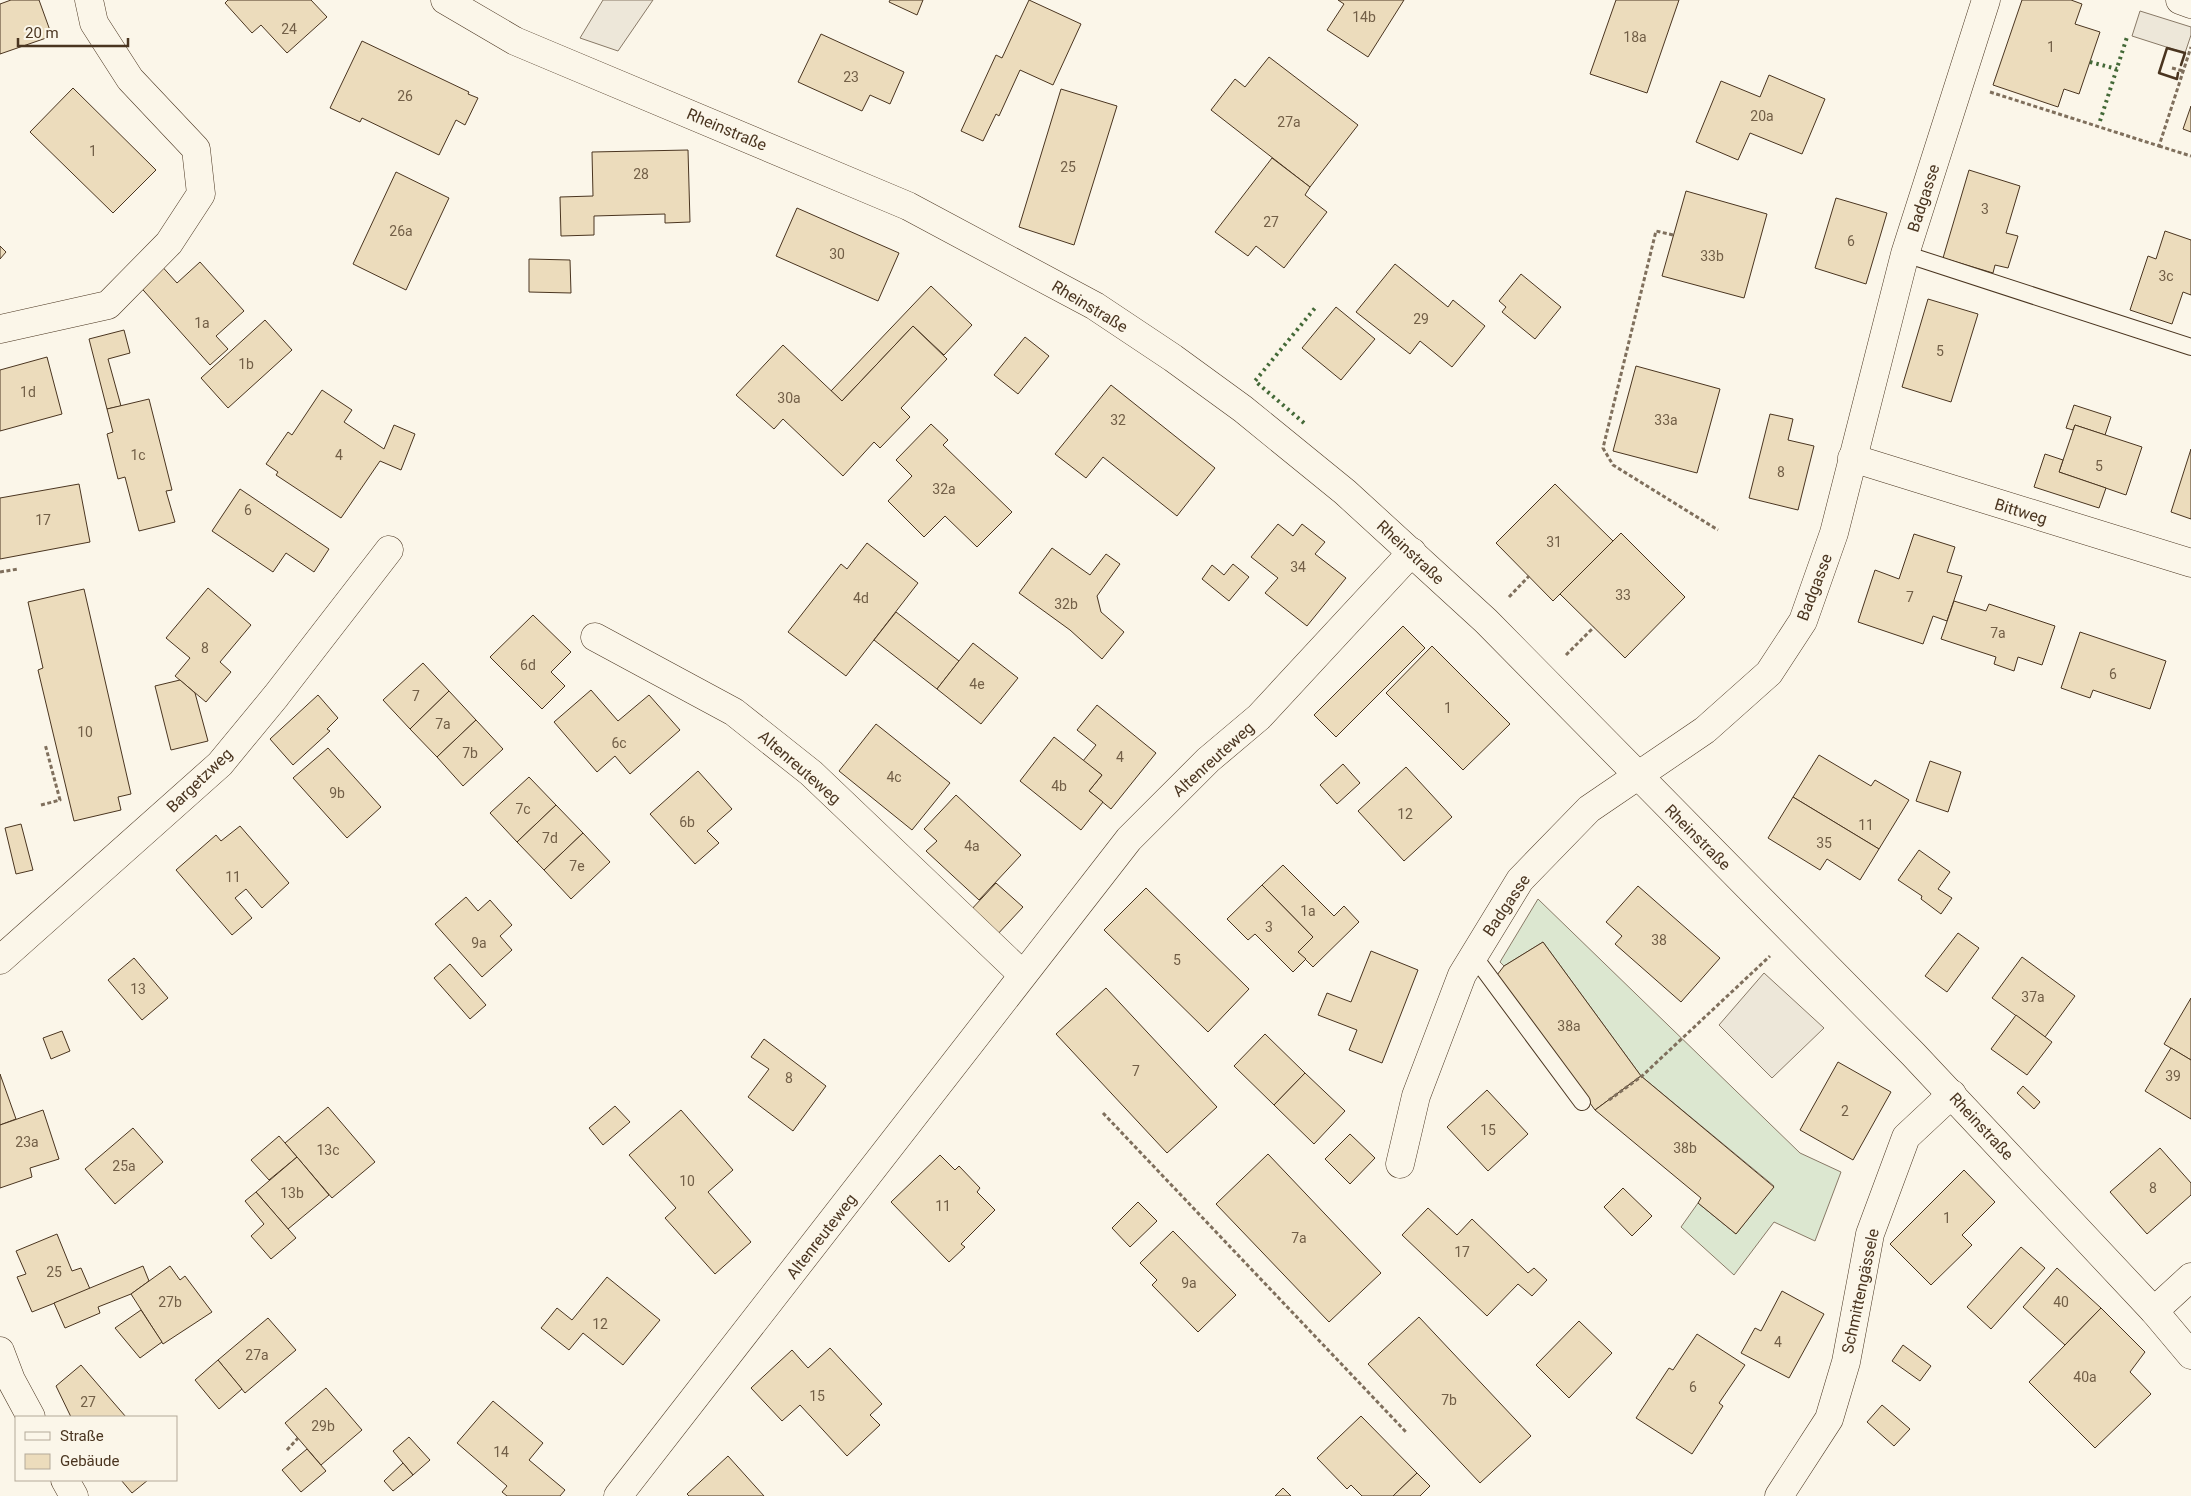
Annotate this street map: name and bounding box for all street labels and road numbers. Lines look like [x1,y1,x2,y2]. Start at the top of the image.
street label: Rheinstraße [684,104,770,155]
street label: Badgasse [1904,162,1943,235]
street label: Rheinstraße [1048,276,1131,337]
street label: Bittweg [1992,495,2049,528]
street label: Rheinstraße [1373,516,1448,588]
street label: Badgasse [1793,551,1836,623]
street label: Altenreuteweg [1169,718,1258,801]
street label: Altenreuteweg [755,727,845,808]
street label: Bargetzweg [163,744,236,816]
street label: Rheinstraße [1661,801,1734,874]
street label: Badgasse [1479,871,1534,940]
street label: Rheinstraße [1946,1089,2018,1164]
street label: Altenreuteweg [782,1190,860,1283]
street label: Schmittengässele [1838,1227,1883,1355]

